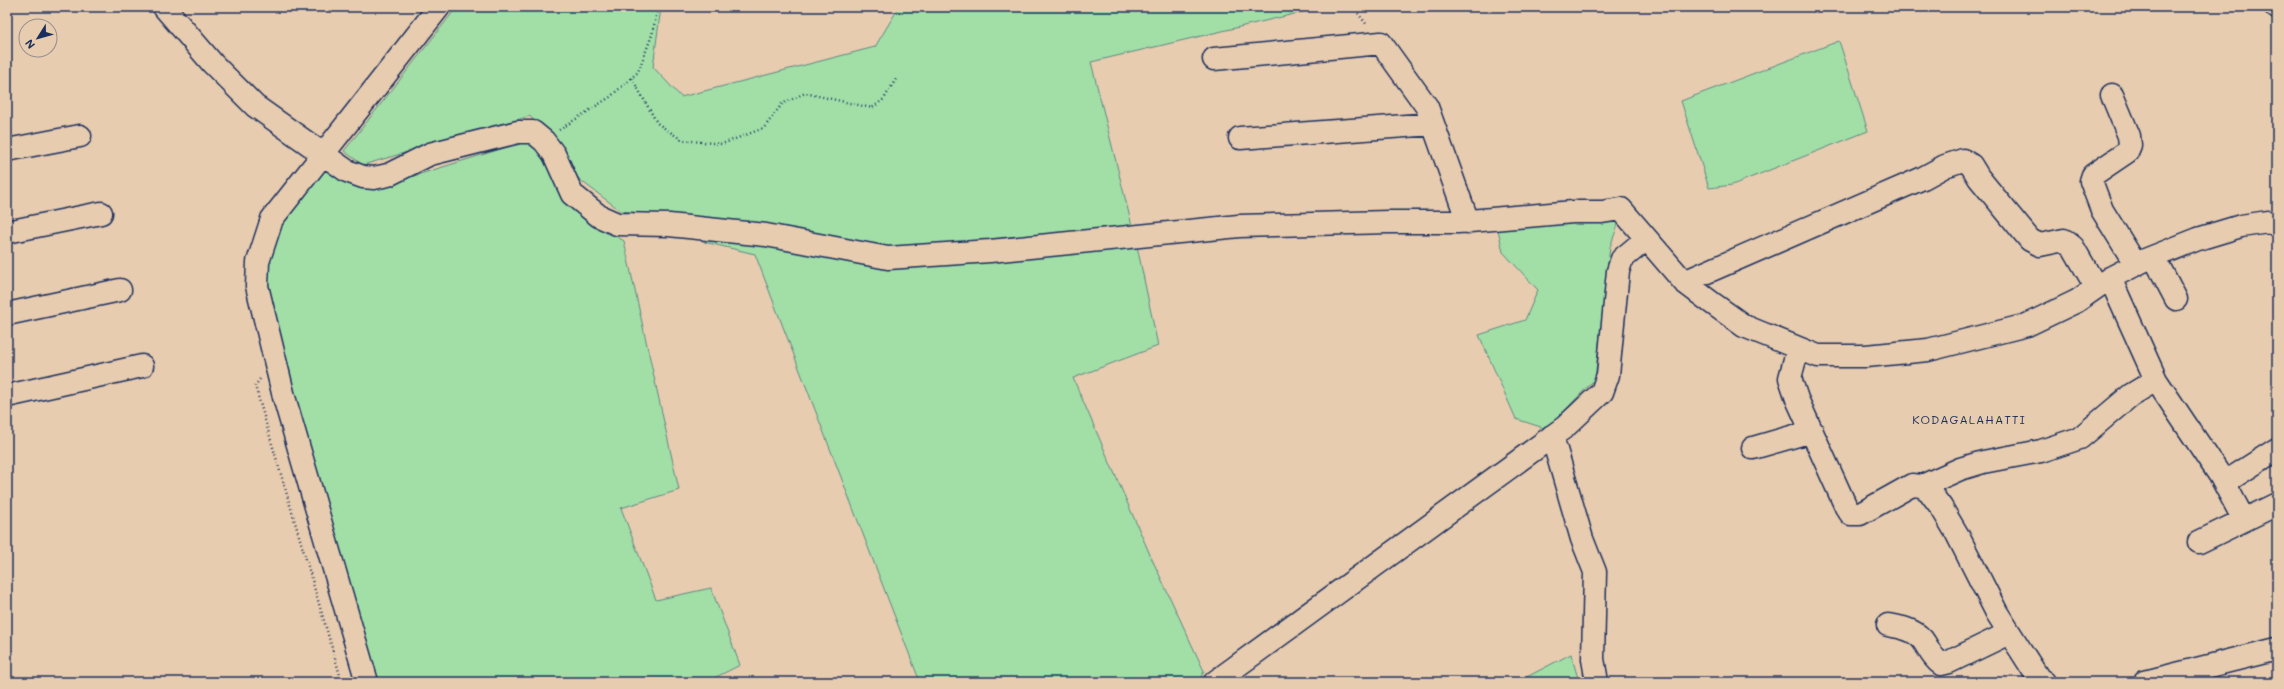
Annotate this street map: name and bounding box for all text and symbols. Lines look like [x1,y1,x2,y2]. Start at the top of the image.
north arrow [18,18,58,58]
text: N [21,36,38,52]
district label: KODAGALAHATTI [1912,411,2026,427]

